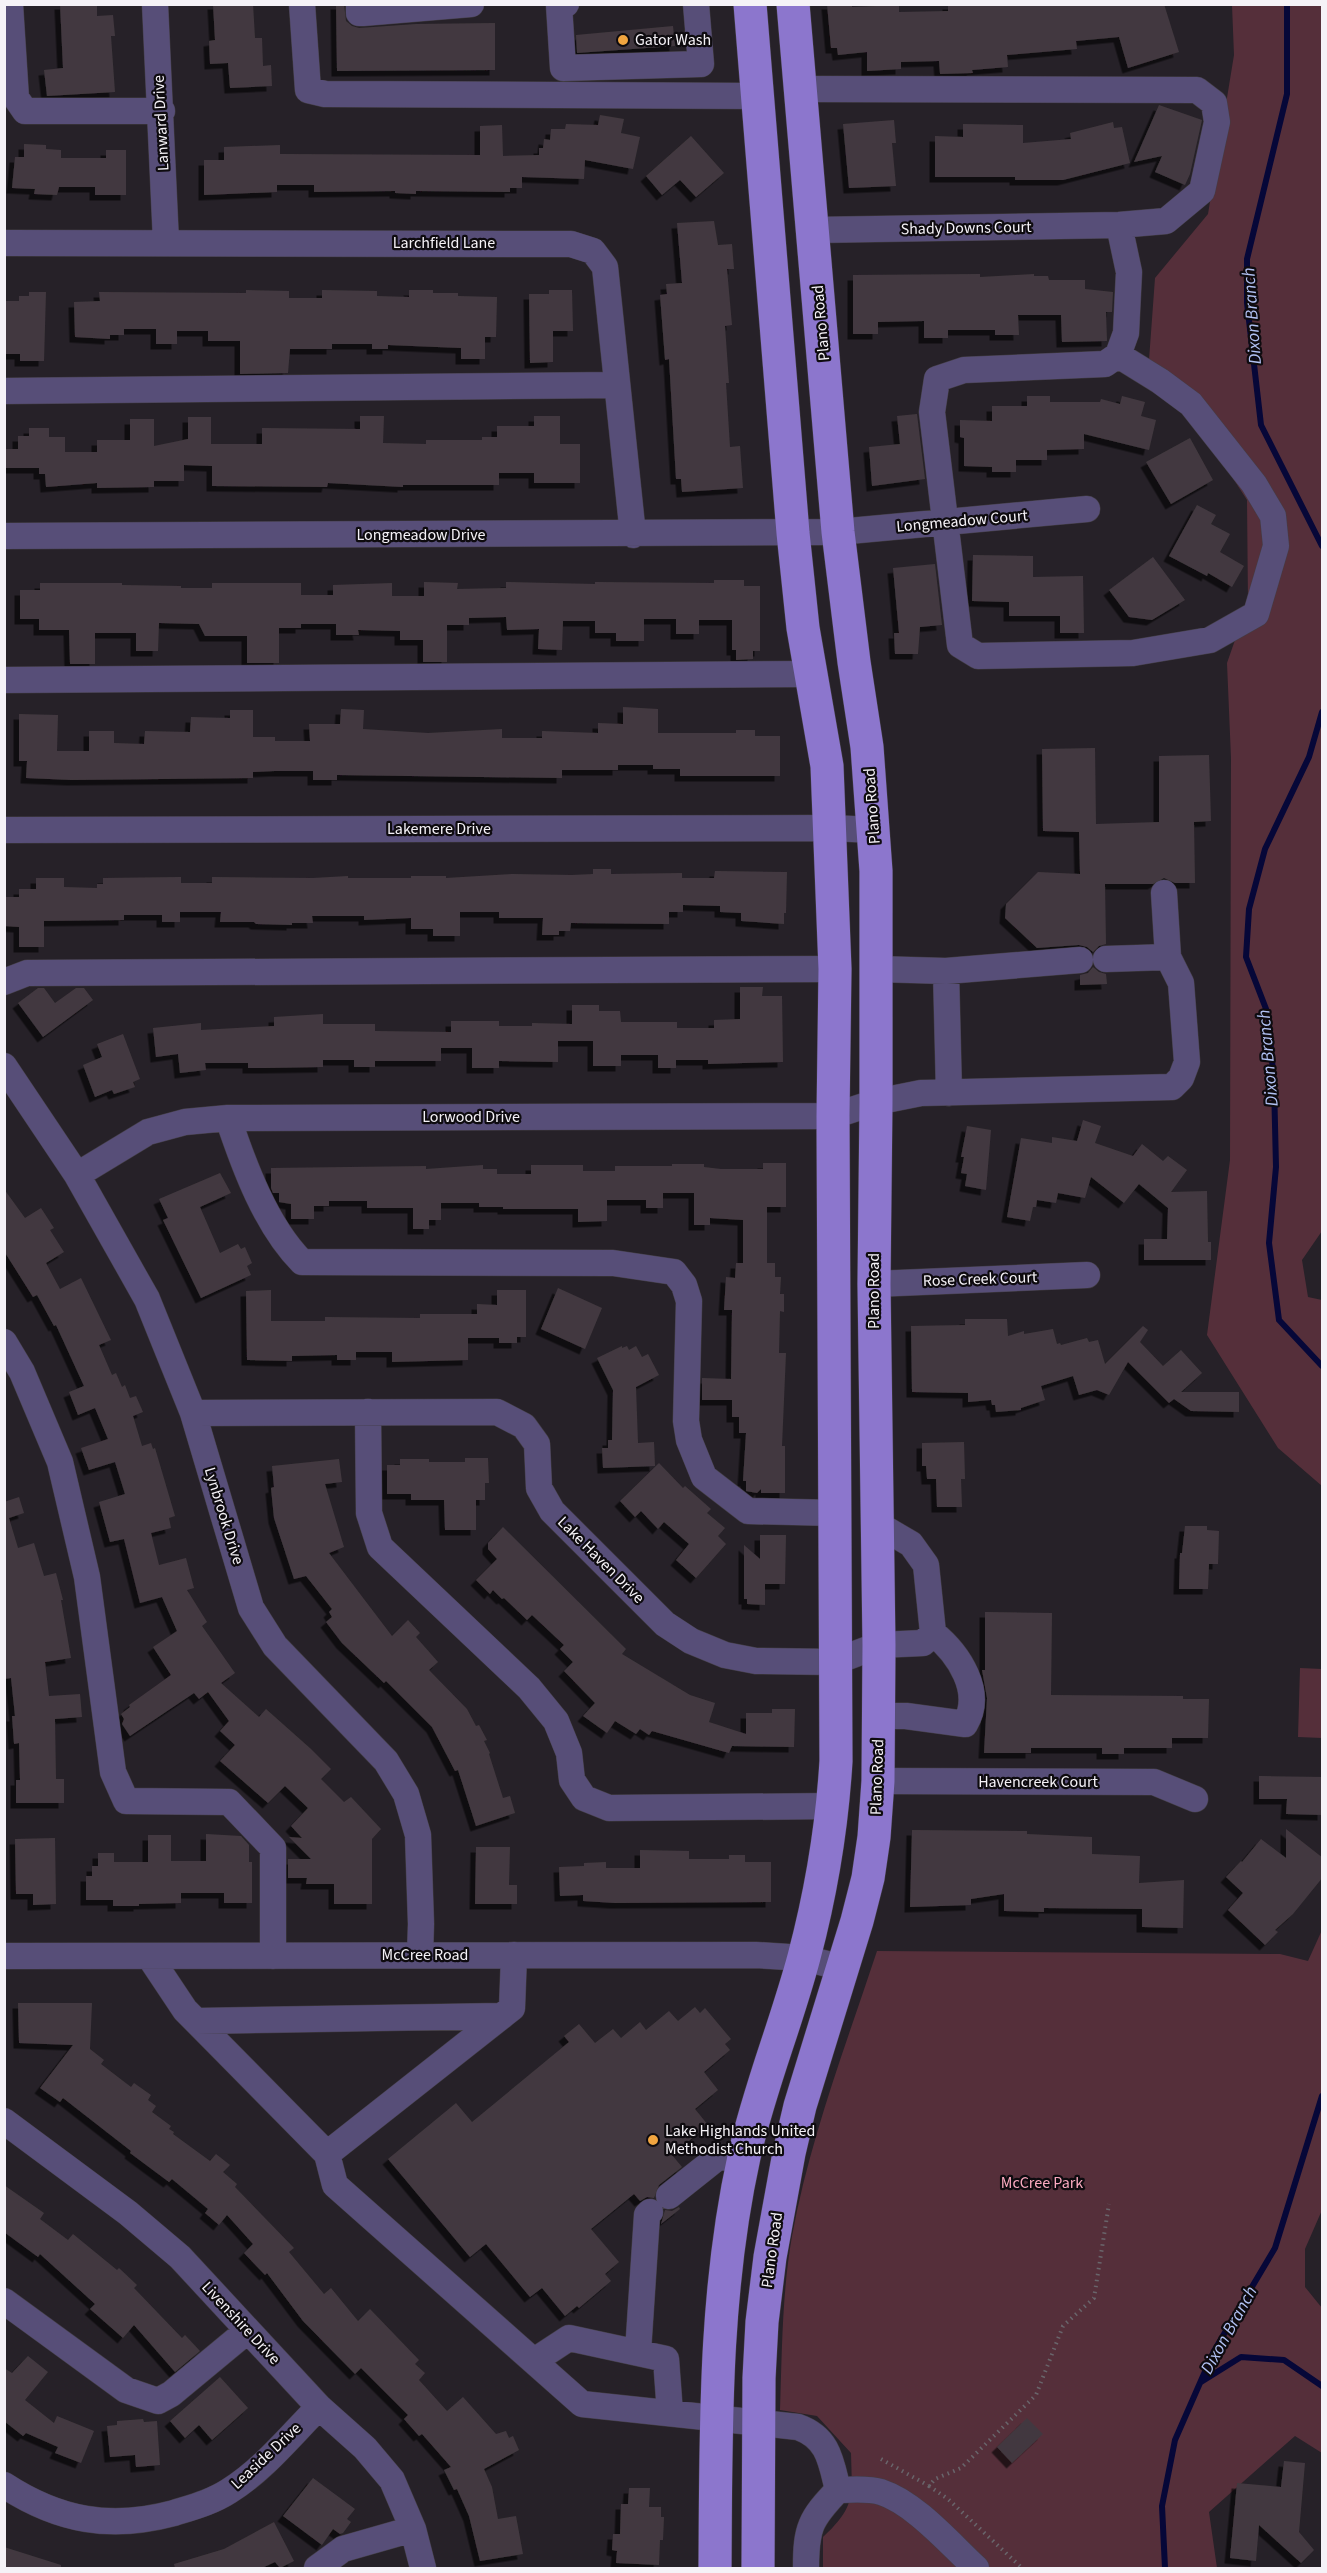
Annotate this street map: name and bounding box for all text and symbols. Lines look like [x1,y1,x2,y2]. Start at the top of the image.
place label: Gator Wash [635,29,711,51]
marker: Gator Wash [616,33,630,47]
street label: Lanward Drive [147,74,175,172]
street label: Shady Downs Court [900,216,1032,240]
street label: Larchfield Lane [393,232,495,254]
water label: Dixon Branch [1236,267,1268,365]
street label: Plano Road [807,284,835,362]
street label: Longmeadow Court [895,504,1029,538]
street label: Longmeadow Drive [357,524,486,546]
street label: Plano Road [858,767,886,845]
street label: Lakemere Drive [387,818,491,840]
water label: Dixon Branch [1251,1008,1285,1108]
street label: Lorwood Drive [422,1106,520,1128]
street label: Plano Road [863,1253,885,1329]
street label: Rose Creek Court [922,1266,1038,1292]
street label: Lynbrook Drive [199,1465,249,1567]
street label: Lake Haven Drive [553,1512,650,1609]
street label: Plano Road [865,1739,889,1815]
street label: Havencreek Court [978,1771,1098,1793]
street label: McCree Road [382,1944,468,1966]
place label: Lake Highlands United Methodist Church [665,2120,815,2160]
marker: Lake Highlands United Methodist Church [646,2133,660,2147]
park label: McCree Park [1001,2172,1083,2194]
street label: Plano Road [756,2211,788,2289]
street label: Livenshire Drive [197,2277,285,2369]
water label: Dixon Branch [1194,2281,1264,2379]
street label: Leaside Drive [226,2418,306,2494]

